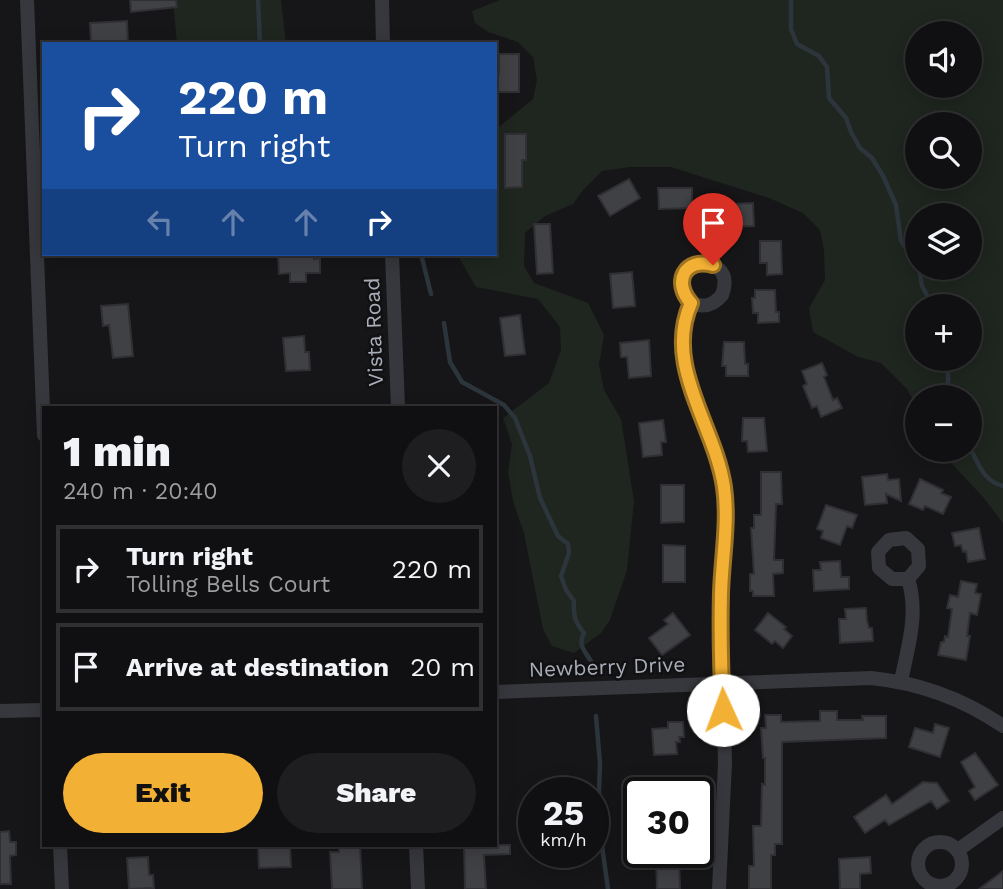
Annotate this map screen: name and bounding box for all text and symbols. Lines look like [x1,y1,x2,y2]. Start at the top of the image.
map controls [905,21,982,462]
button: sound [905,21,982,98]
text: 220 m [178,68,328,126]
icon: right [63,70,154,161]
button: search [905,112,982,189]
text: Turn right [178,127,330,165]
pin [683,193,743,265]
icon: left [141,203,179,241]
icon: ahead [214,203,252,241]
icon: ahead [287,203,325,241]
icon: right [360,203,398,241]
button: layers [905,203,982,280]
icon: arrive [694,204,732,242]
street label: Vista Road [359,277,388,387]
button: + [905,294,982,371]
button: − [905,385,982,462]
text: 1 min [63,427,171,476]
button: close [402,429,476,503]
text: 240 m · 20:40 [63,478,218,505]
text: Turn right [126,541,253,571]
icon: right [67,550,105,588]
text: 220 m [392,554,472,584]
text: Tolling Bells Court [126,571,330,598]
icon: arrive [67,648,105,686]
street label: Newberry Drive [528,651,686,682]
text: Arrive at destination [126,652,389,682]
text: 20 m [410,652,475,682]
position arrow [686,673,760,747]
button: Exit [63,753,263,833]
button: Share [277,753,476,833]
speed limit sign: 30 [623,777,714,868]
text: 25 [543,792,584,834]
text: km/h [540,829,587,850]

